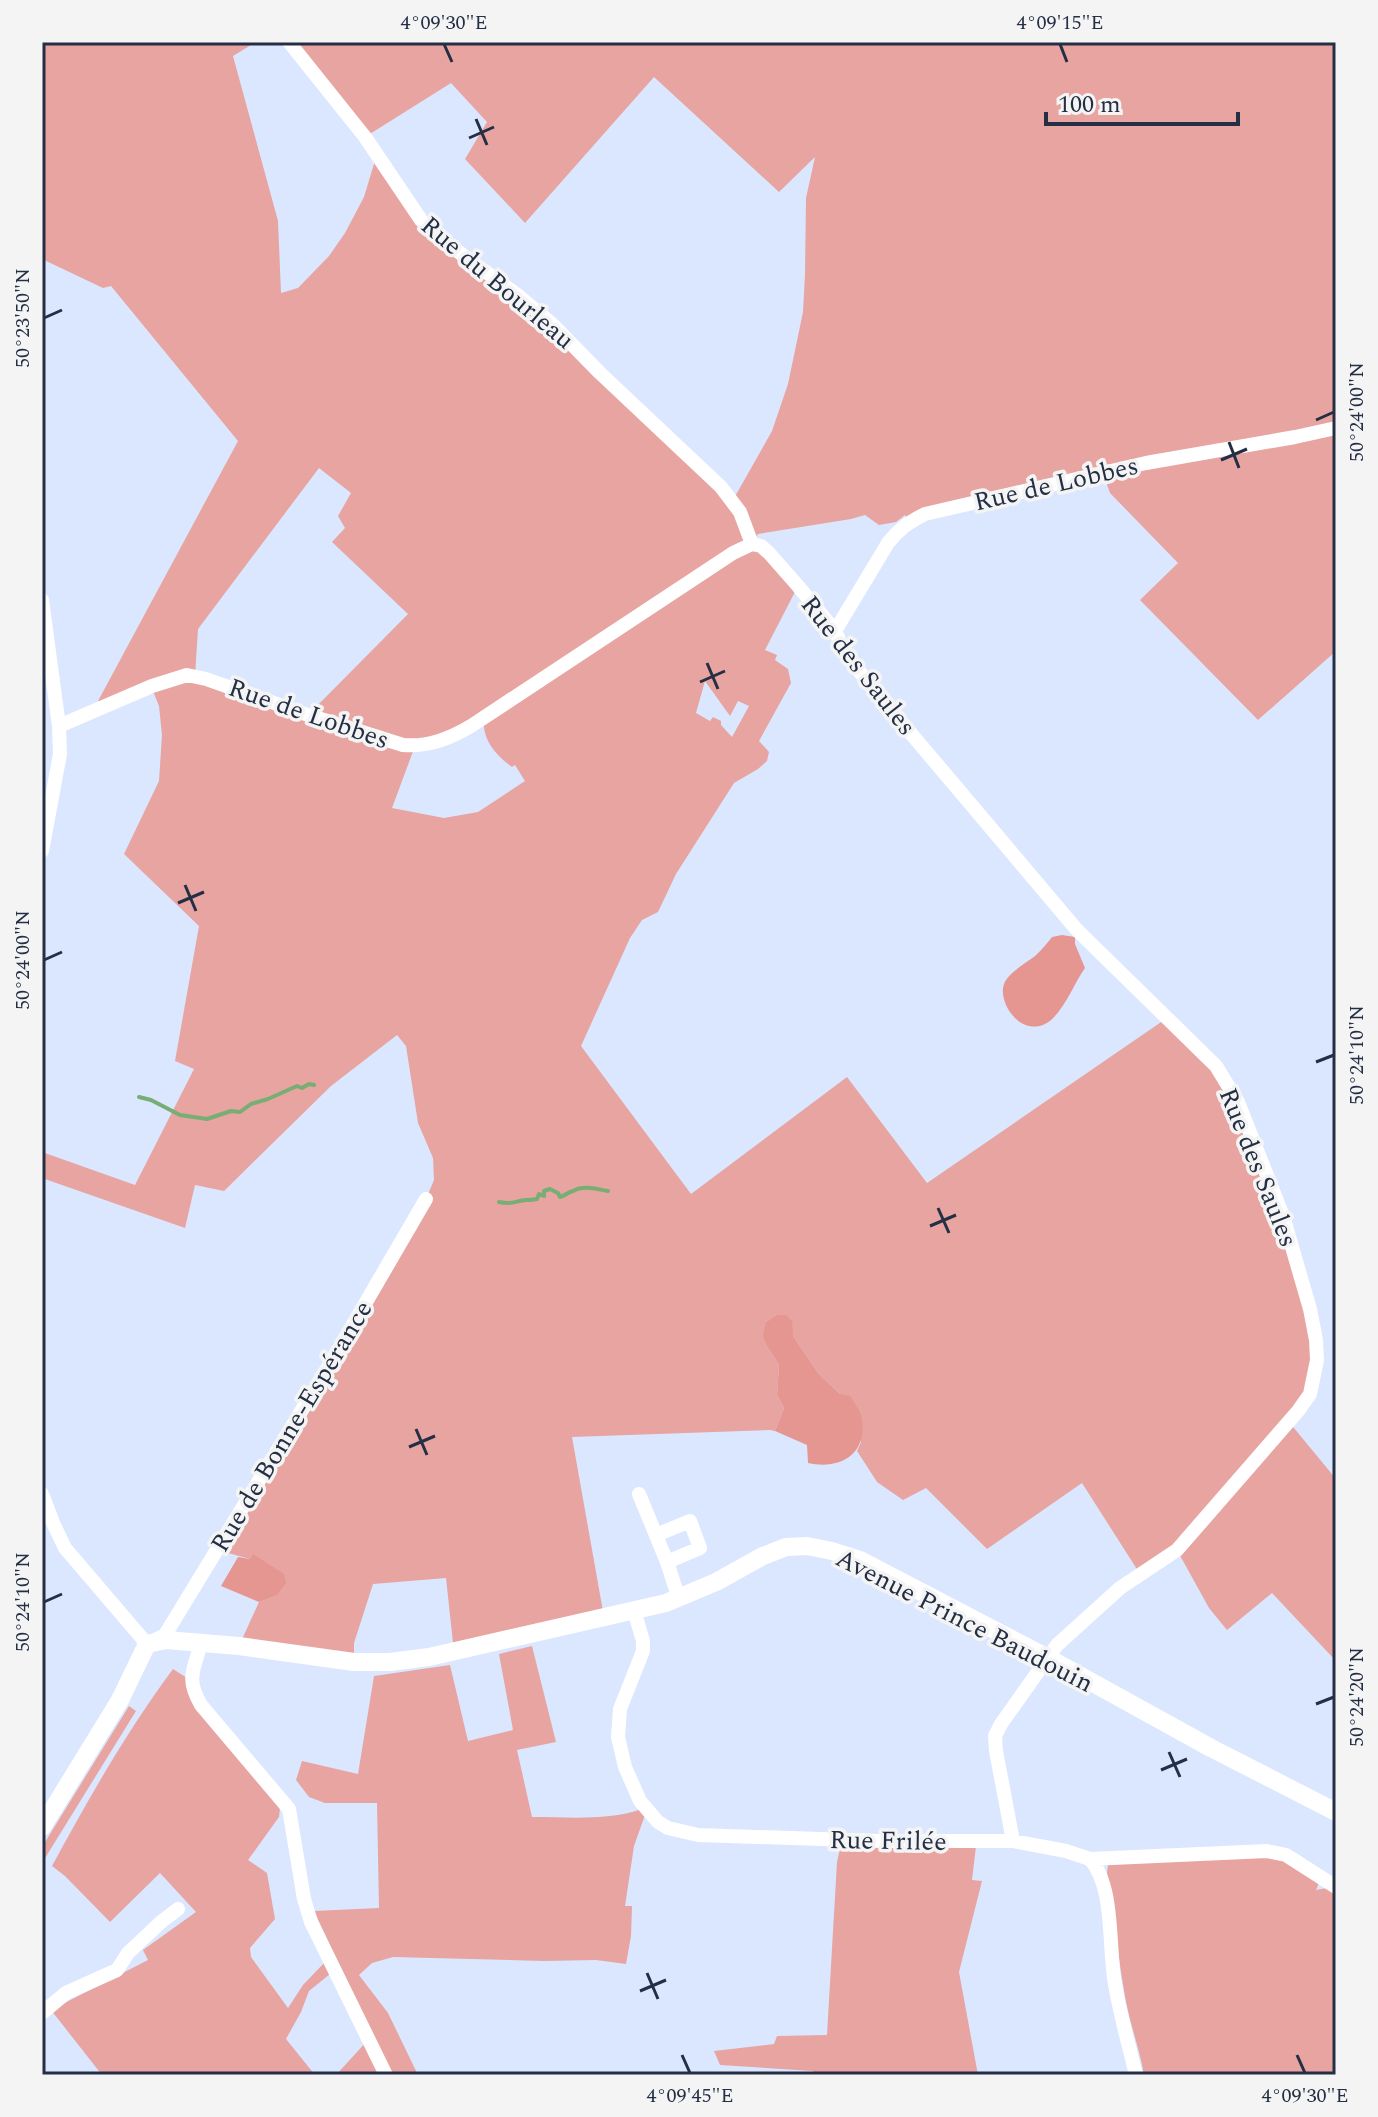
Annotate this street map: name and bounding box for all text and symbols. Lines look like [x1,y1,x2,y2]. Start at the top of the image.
text: 4°09'30"E [400,8,488,38]
text: 4°09'15"E [1016,8,1104,38]
scale bar [1046,76,1238,126]
text: 100 m [1058,87,1121,123]
street label: Rue du Bourleau [412,206,583,359]
text: 50°23'50"N [8,268,38,368]
text: 50°24'00"N [1342,362,1372,462]
street label: Rue de Lobbes [970,446,1142,522]
street label: Rue des Saules [790,587,926,744]
street label: Rue de Lobbes [223,668,394,760]
text: 50°24'00"N [8,910,38,1010]
text: 50°24'10"N [1342,1005,1372,1105]
street label: Rue des Saules [1208,1082,1308,1253]
street label: Rue de Bonne-Espérance [201,1293,383,1560]
street label: Avenue Prince Baudouin [829,1538,1100,1703]
text: 50°24'10"N [8,1552,38,1652]
text: 50°24'20"N [1342,1647,1372,1747]
street label: Rue Frilée [829,1820,947,1862]
text: 4°09'45"E [646,2081,734,2111]
text: 4°09'30"E [1261,2081,1349,2111]

